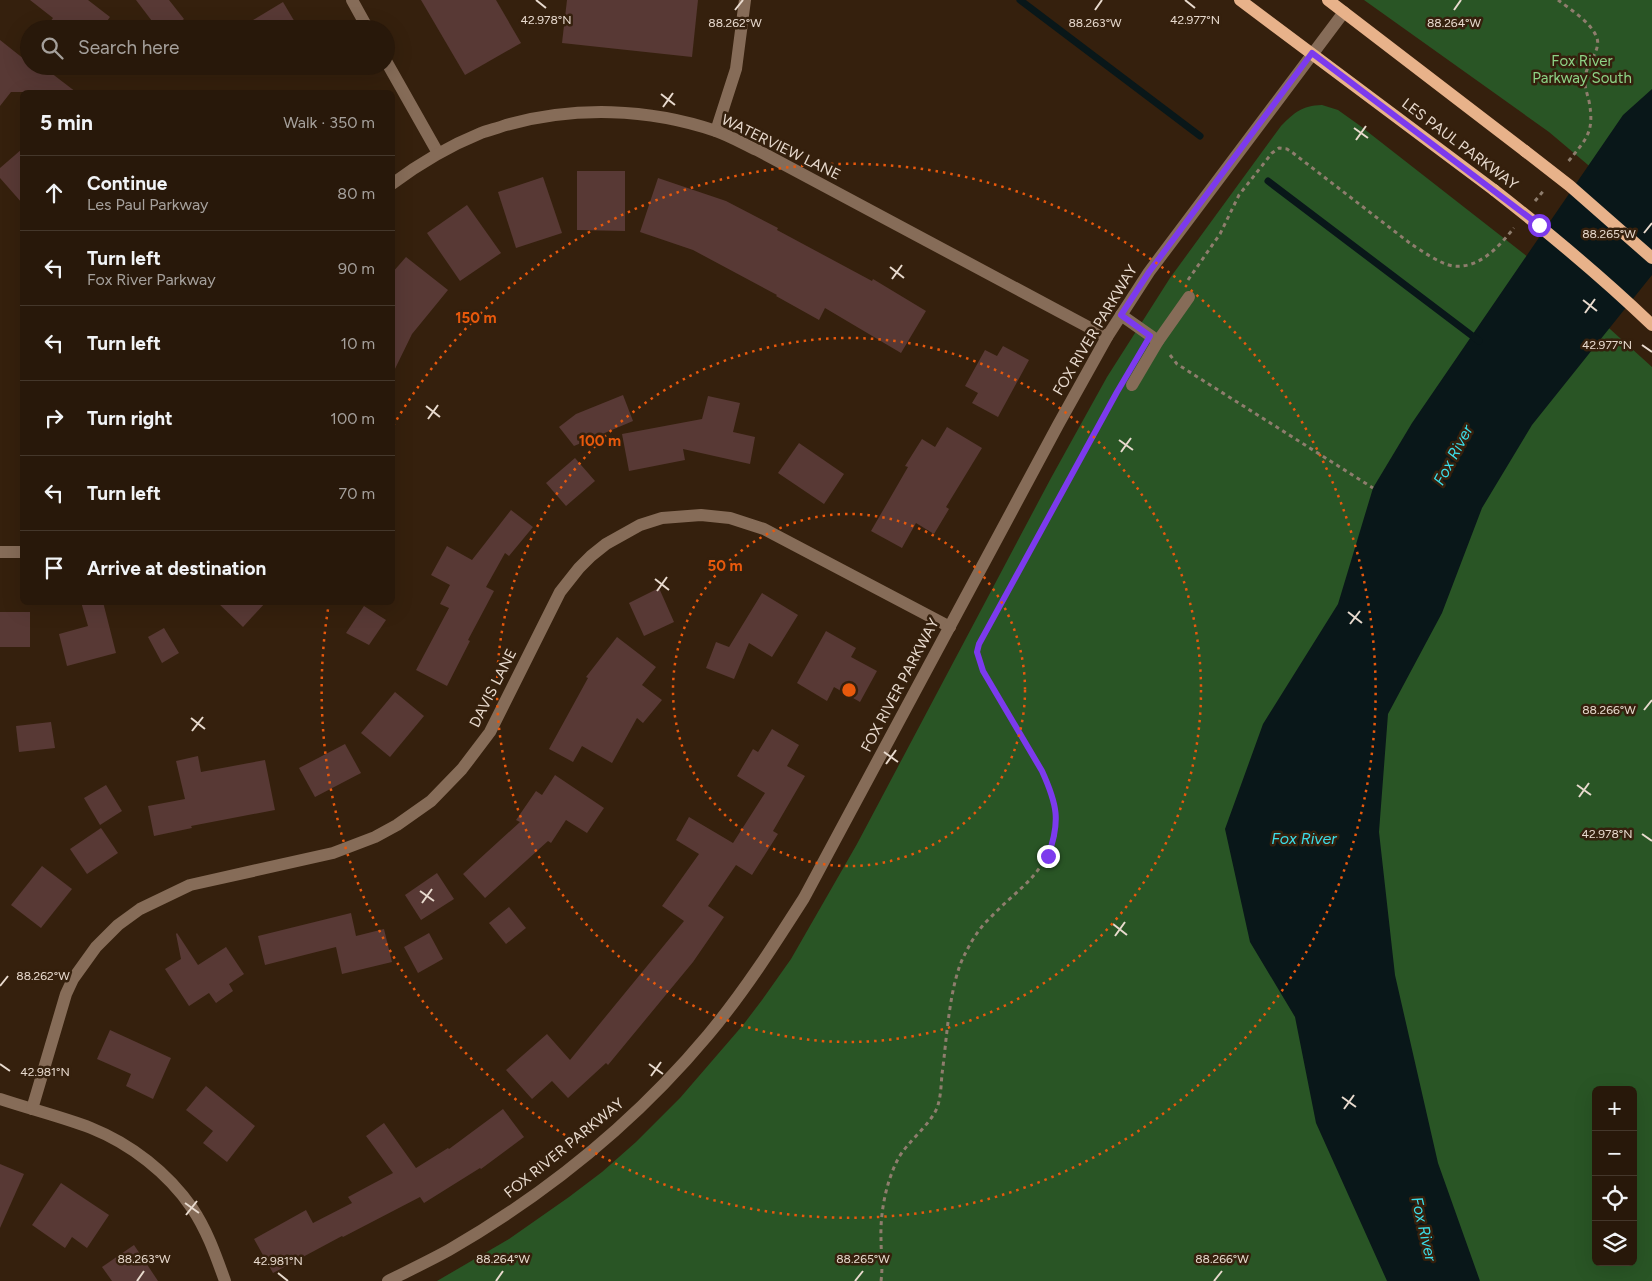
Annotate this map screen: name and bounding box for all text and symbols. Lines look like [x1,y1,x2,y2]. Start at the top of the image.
text: 42.978°N [521,13,571,27]
text: 42.977°N [1170,13,1220,27]
text: 88.262°W [708,16,762,30]
text: 88.263°W [1068,16,1122,30]
text: 88.264°W [1427,16,1482,30]
search box [20,20,395,75]
icon: search [38,34,66,62]
text: Search here [78,36,180,59]
park label: Fox River Parkway South [1532,52,1632,87]
street label: LES PAUL PARKWAY [1398,94,1522,194]
text: 5 min [40,110,93,135]
street label: WATERVIEW LANE [718,110,844,184]
text: Walk · 350 m [283,113,375,132]
text: Continue [87,172,167,195]
icon: ahead [40,179,68,207]
text: 80 m [337,184,375,203]
text: Les Paul Parkway [87,195,208,214]
route start [1528,214,1551,237]
text: 88.265°W [1582,227,1636,241]
text: Turn left [87,247,161,270]
icon: left [40,254,68,282]
text: 90 m [338,259,375,278]
street label: FOX RIVER PARKWAY [1049,262,1141,398]
text: Fox River Parkway [87,270,216,289]
text: 150 m [455,309,497,327]
icon: left [40,329,68,357]
text: Turn left [87,332,161,355]
text: 10 m [341,334,375,353]
text: 42.977°N [1582,338,1632,352]
icon: right [40,404,68,432]
text: Turn right [87,407,173,430]
text: 100 m [330,409,375,428]
water label: Fox River [1429,421,1477,488]
text: 100 m [579,432,621,450]
icon: left [40,479,68,507]
text: Turn left [87,482,161,505]
text: 70 m [339,484,375,503]
icon: arrive [40,554,68,582]
text: Arrive at destination [87,557,266,580]
text: 50 m [707,557,743,575]
street label: FOX RIVER PARKWAY [857,615,943,755]
street label: DAVIS LANE [466,646,520,730]
centre of rings [840,681,858,699]
text: 88.266°W [1582,703,1636,717]
text: 42.978°N [1582,827,1632,841]
water label: Fox River [1271,829,1337,848]
route end [1037,845,1060,868]
text: 88.262°W [16,969,70,983]
text: 42.981°N [20,1065,70,1079]
map controls [1592,1086,1637,1266]
button: + [1592,1086,1637,1131]
street label: FOX RIVER PARKWAY [500,1094,628,1202]
button: − [1592,1131,1637,1176]
button: locate [1592,1176,1637,1221]
water label: Fox River [1407,1195,1441,1264]
button: layers [1592,1221,1637,1266]
text: 88.263°W [117,1252,171,1266]
text: 88.264°W [476,1252,531,1266]
text: 88.265°W [836,1252,890,1266]
text: 88.266°W [1195,1252,1249,1266]
text: 42.981°N [253,1254,303,1268]

